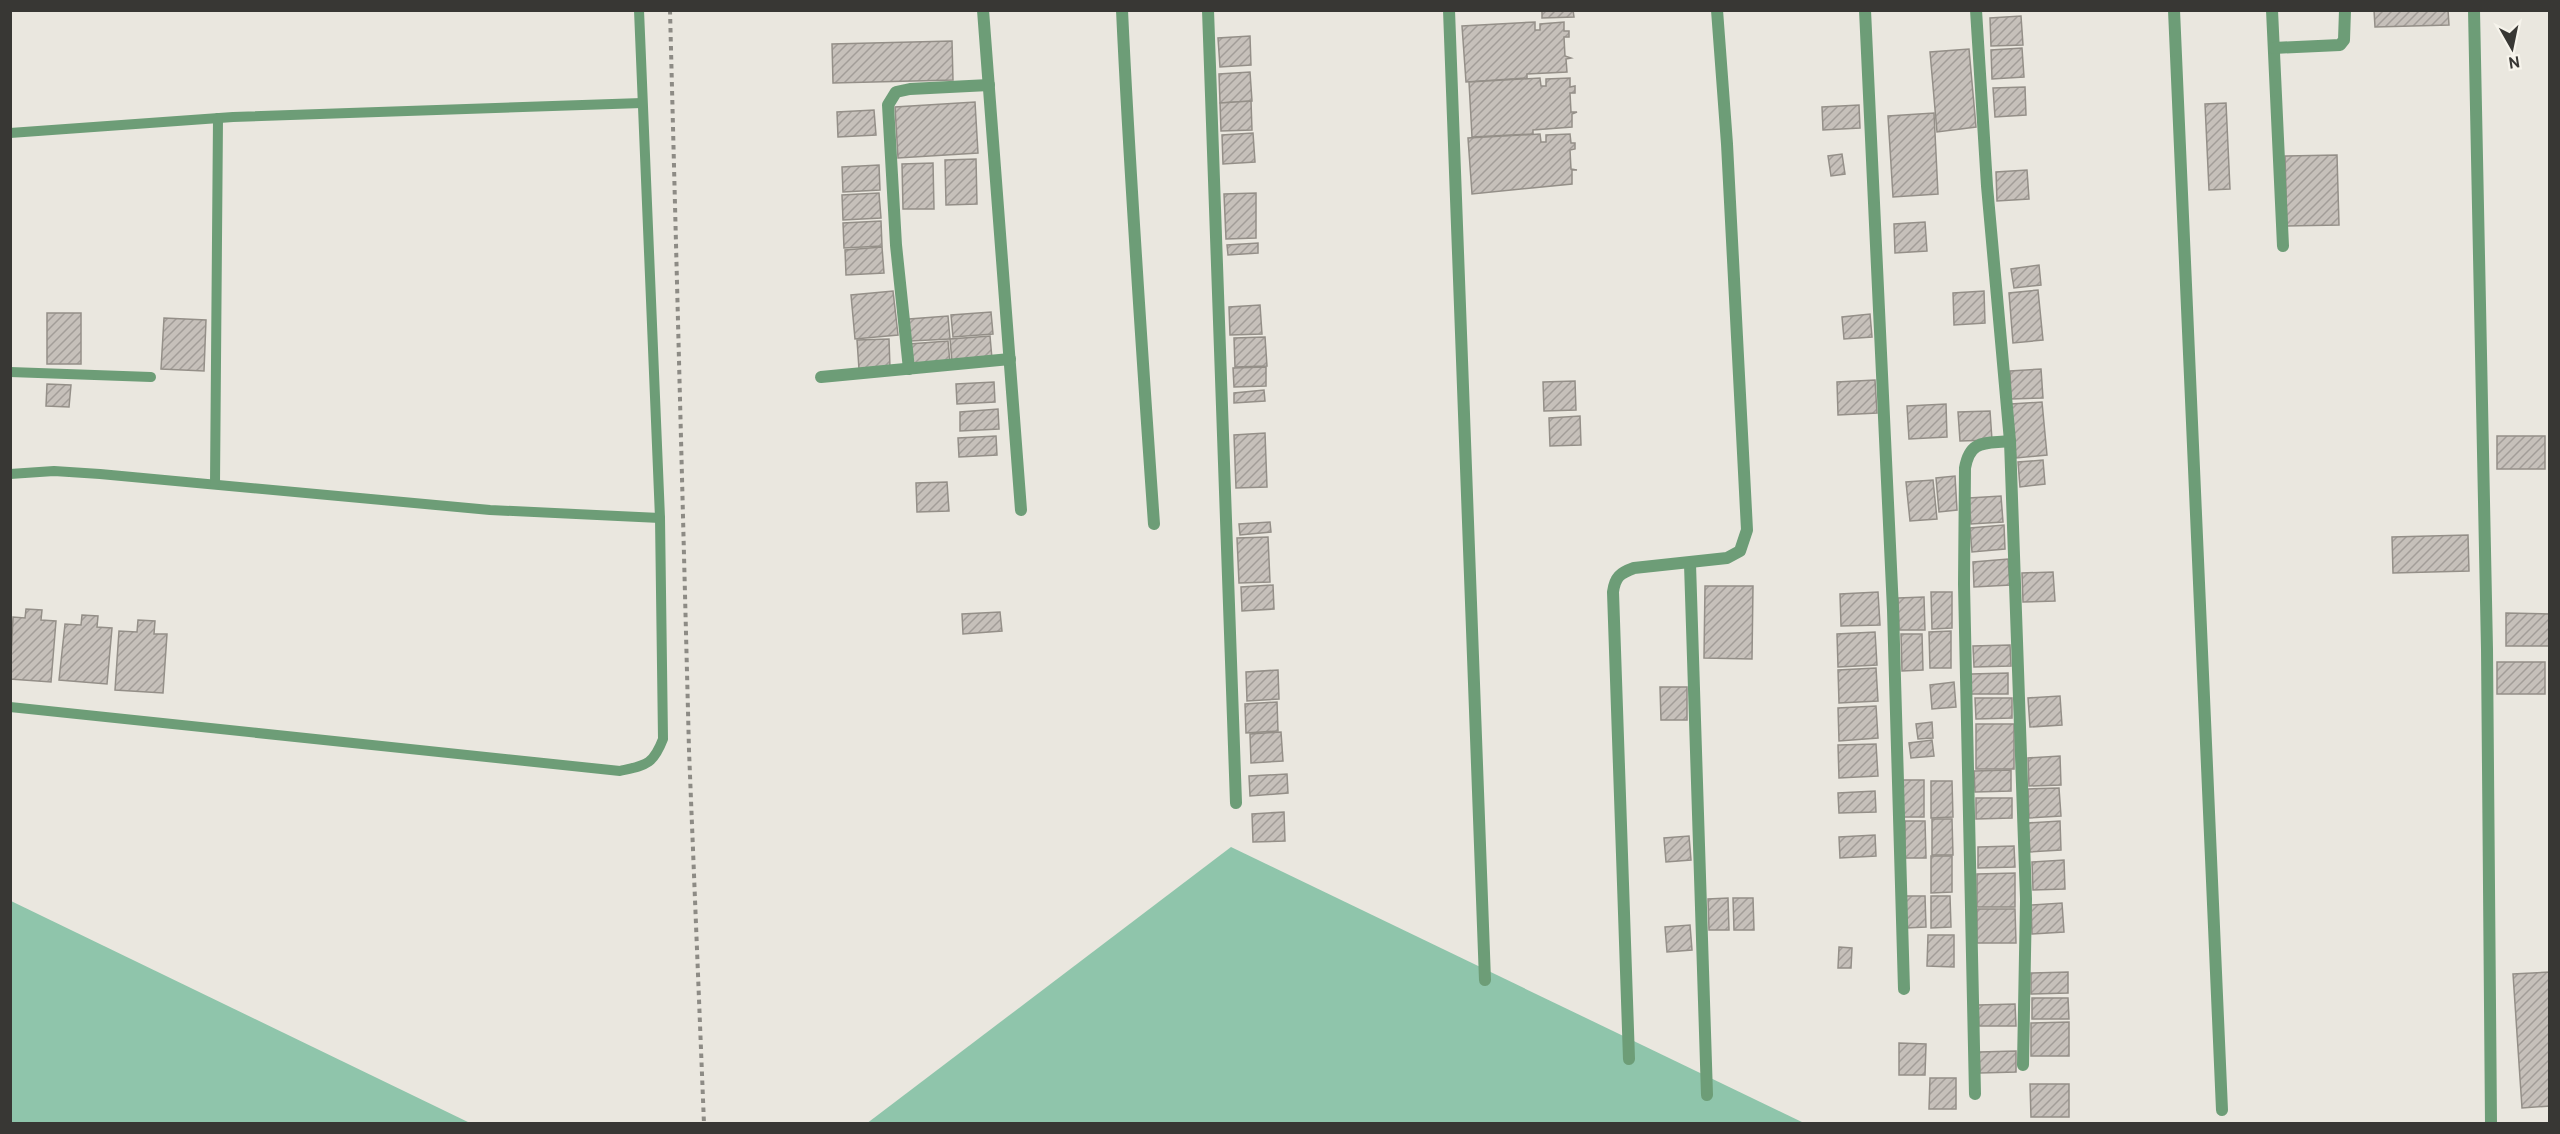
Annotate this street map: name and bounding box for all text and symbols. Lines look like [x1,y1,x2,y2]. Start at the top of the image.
north arrow [2482,18,2542,78]
text: N [2507,50,2521,72]

